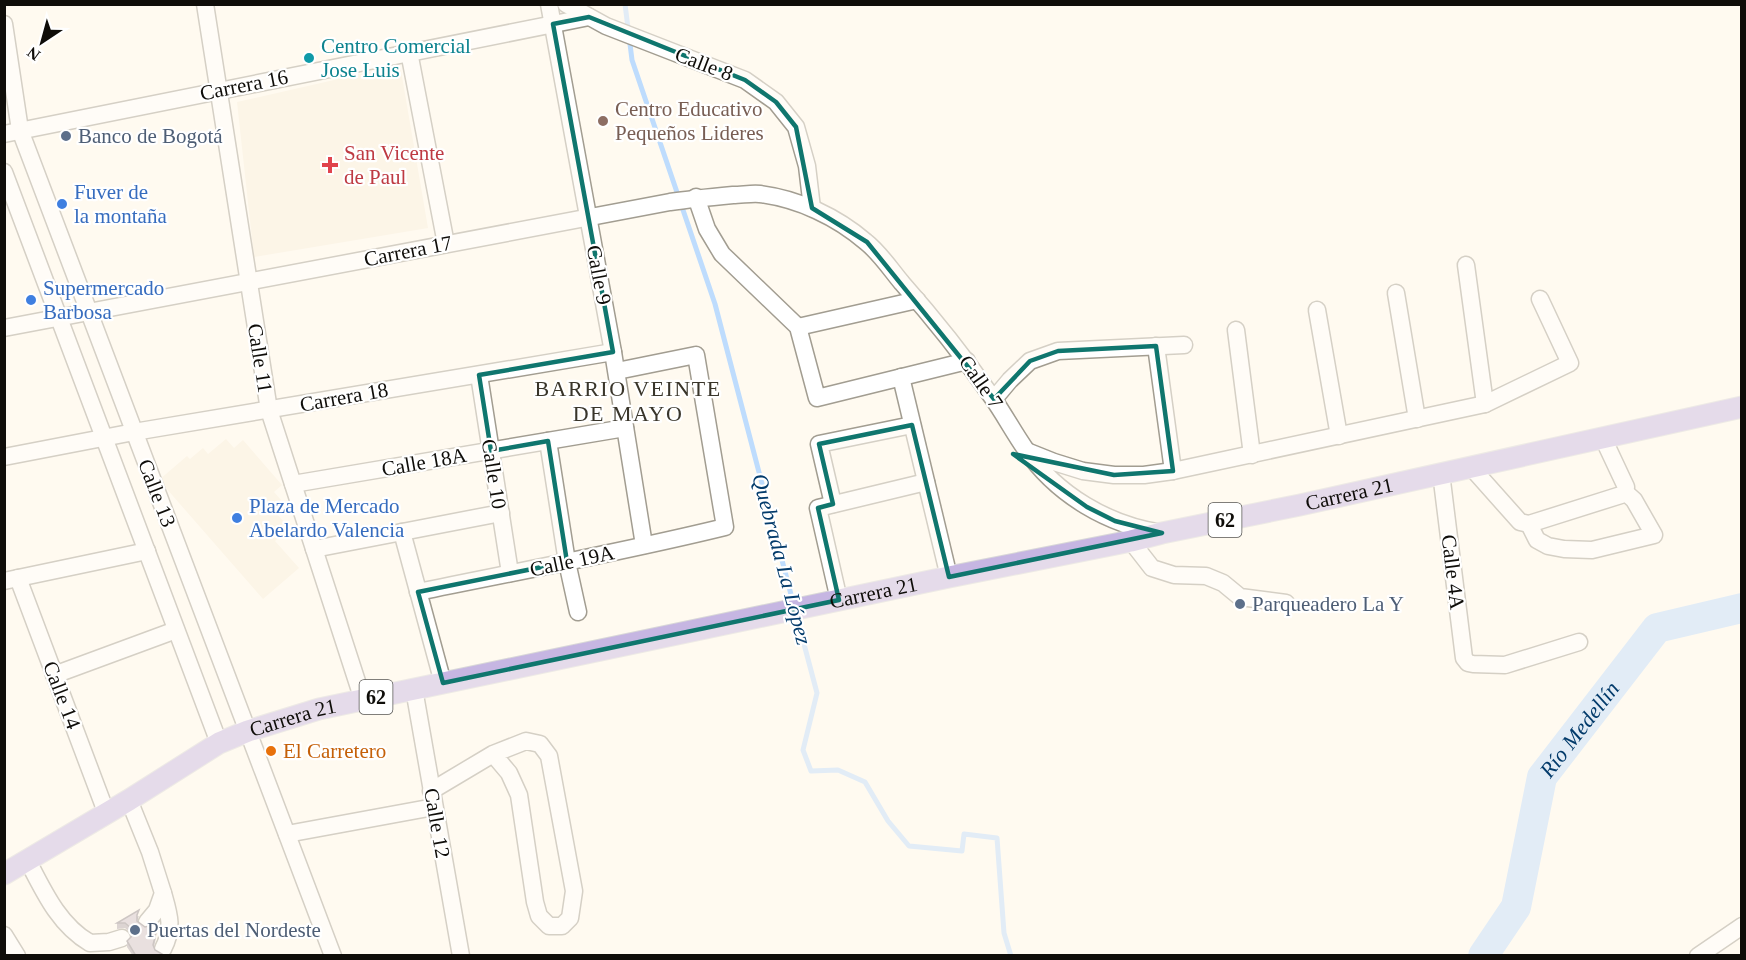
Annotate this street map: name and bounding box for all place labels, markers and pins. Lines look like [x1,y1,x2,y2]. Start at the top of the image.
place label: Centro Comercial Jose Luis [321,34,471,82]
marker: Centro Comercial Jose Luis [302,51,316,65]
place label: Centro Educativo Pequeños Lideres [615,97,764,145]
marker: Centro Educativo Pequeños Lideres [596,114,610,128]
place label: Banco de Bogotá [78,124,223,148]
marker: Banco de Bogotá [59,129,73,143]
place label: San Vicente de Paul [344,141,444,189]
marker: San Vicente de Paul [321,156,339,174]
place label: Fuver de la montaña [74,180,167,228]
marker: Fuver de la montaña [55,197,69,211]
place label: Supermercado Barbosa [43,276,164,324]
marker: Supermercado Barbosa [24,293,38,307]
place label: Plaza de Mercado Abelardo Valencia [249,494,405,542]
marker: Plaza de Mercado Abelardo Valencia [230,511,244,525]
place label: Parqueadero La Y [1252,592,1404,616]
marker: Parqueadero La Y [1233,597,1247,611]
place label: El Carretero [283,739,386,763]
marker: El Carretero [264,744,278,758]
place label: Puertas del Nordeste [147,918,321,942]
marker: Puertas del Nordeste [128,923,142,937]

